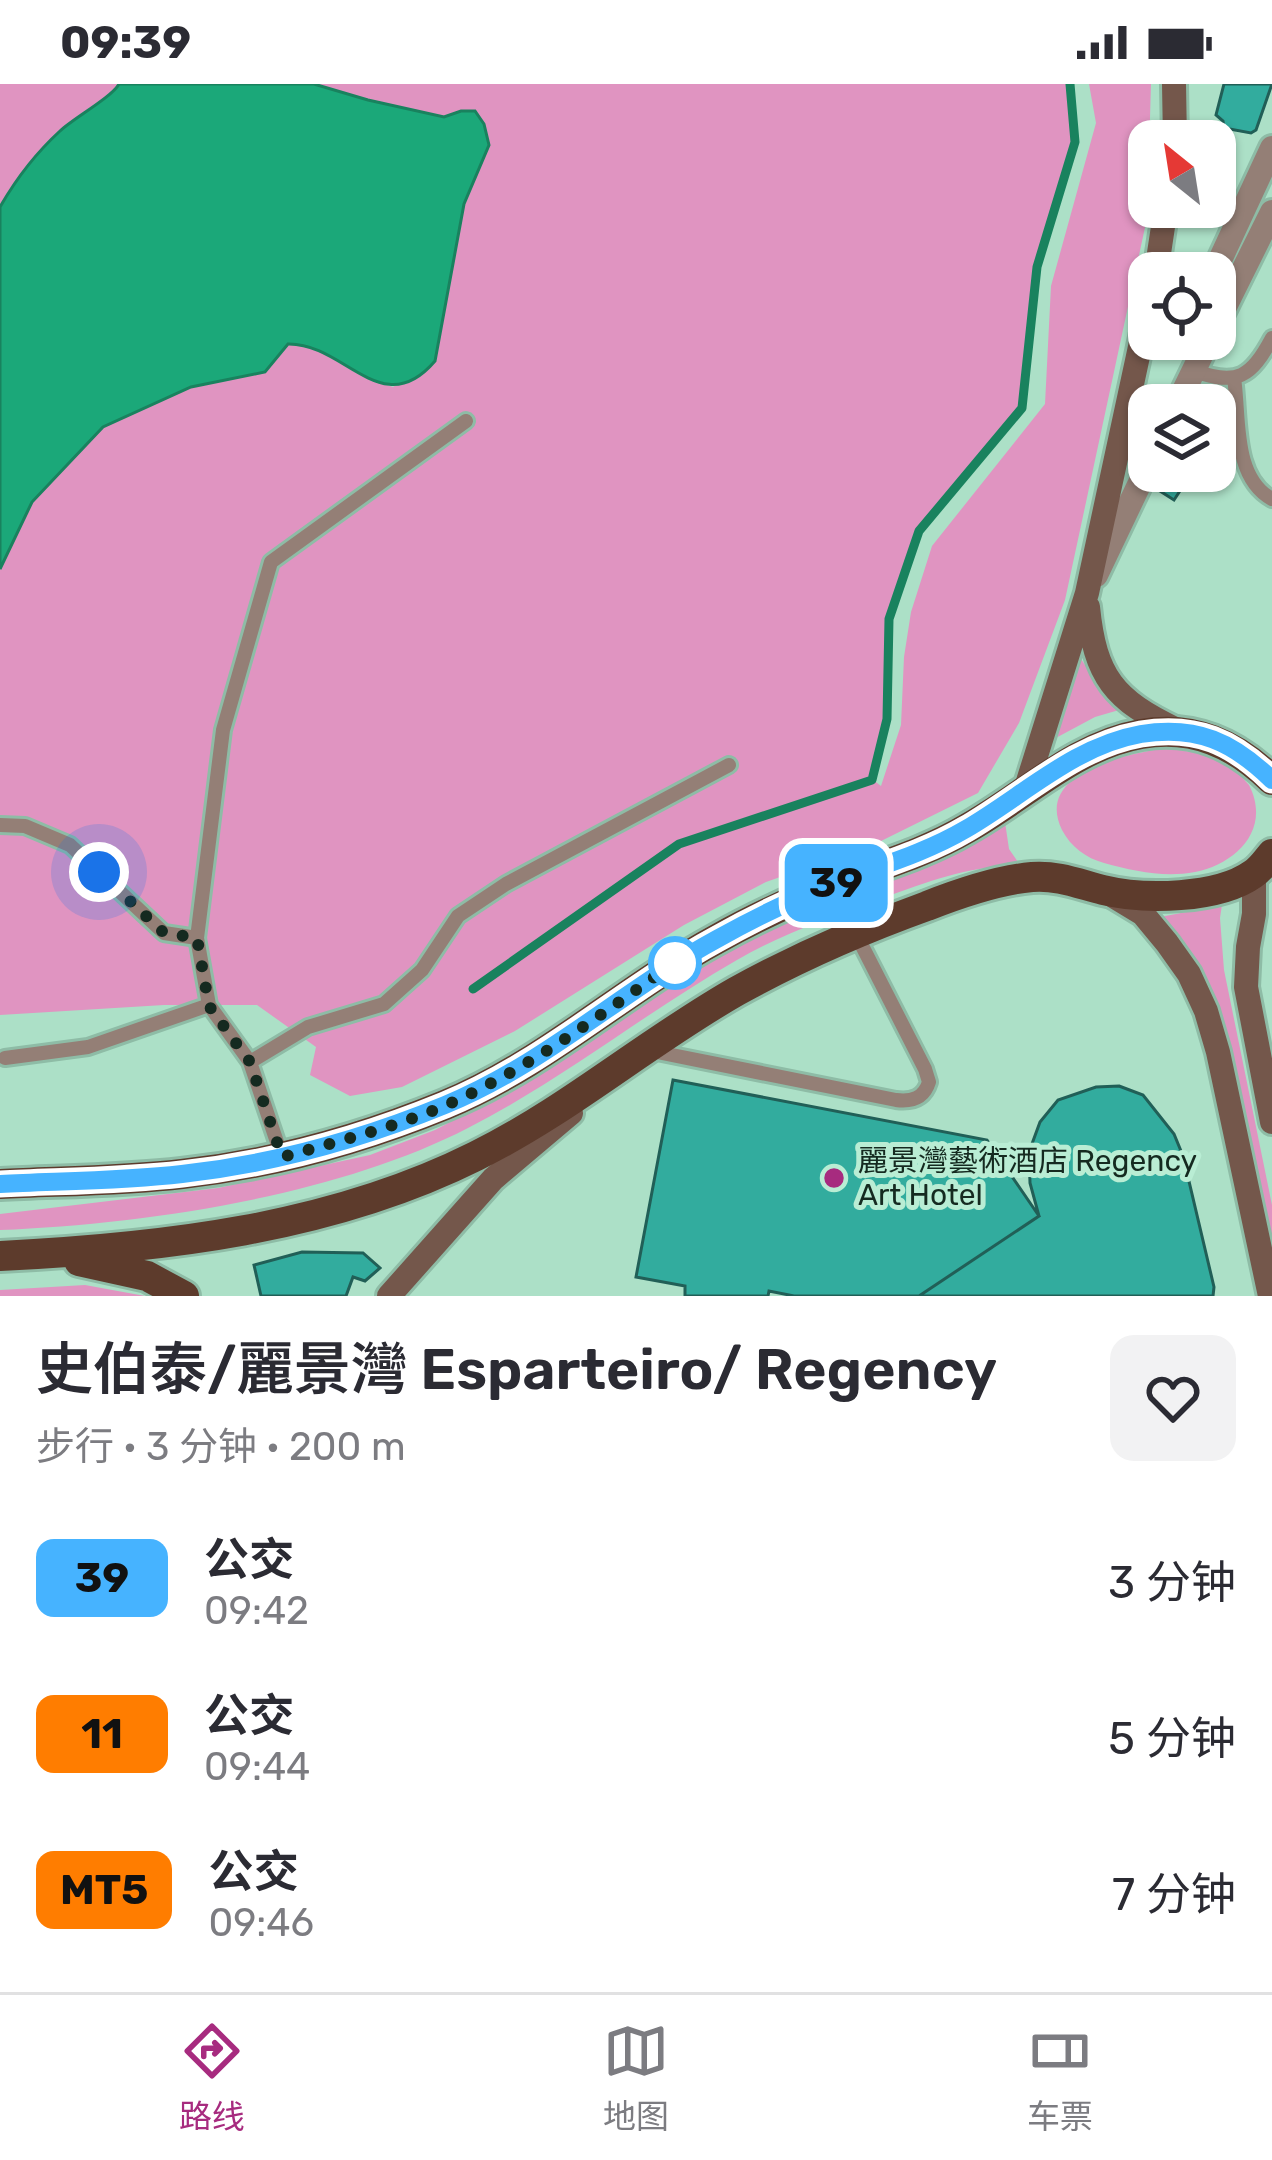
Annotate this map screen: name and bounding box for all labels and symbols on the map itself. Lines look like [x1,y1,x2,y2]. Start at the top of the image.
north arrow [1128,120,1236,228]
your location [69,842,129,902]
line badge: 39 [782,844,890,922]
unlabelled marker [650,938,700,988]
place label: 麗景灣藝術酒店 Regency Art Hotel [858,1143,1197,1213]
marker: 麗景灣藝術酒店 Regency Art Hotel [821,1165,847,1191]

